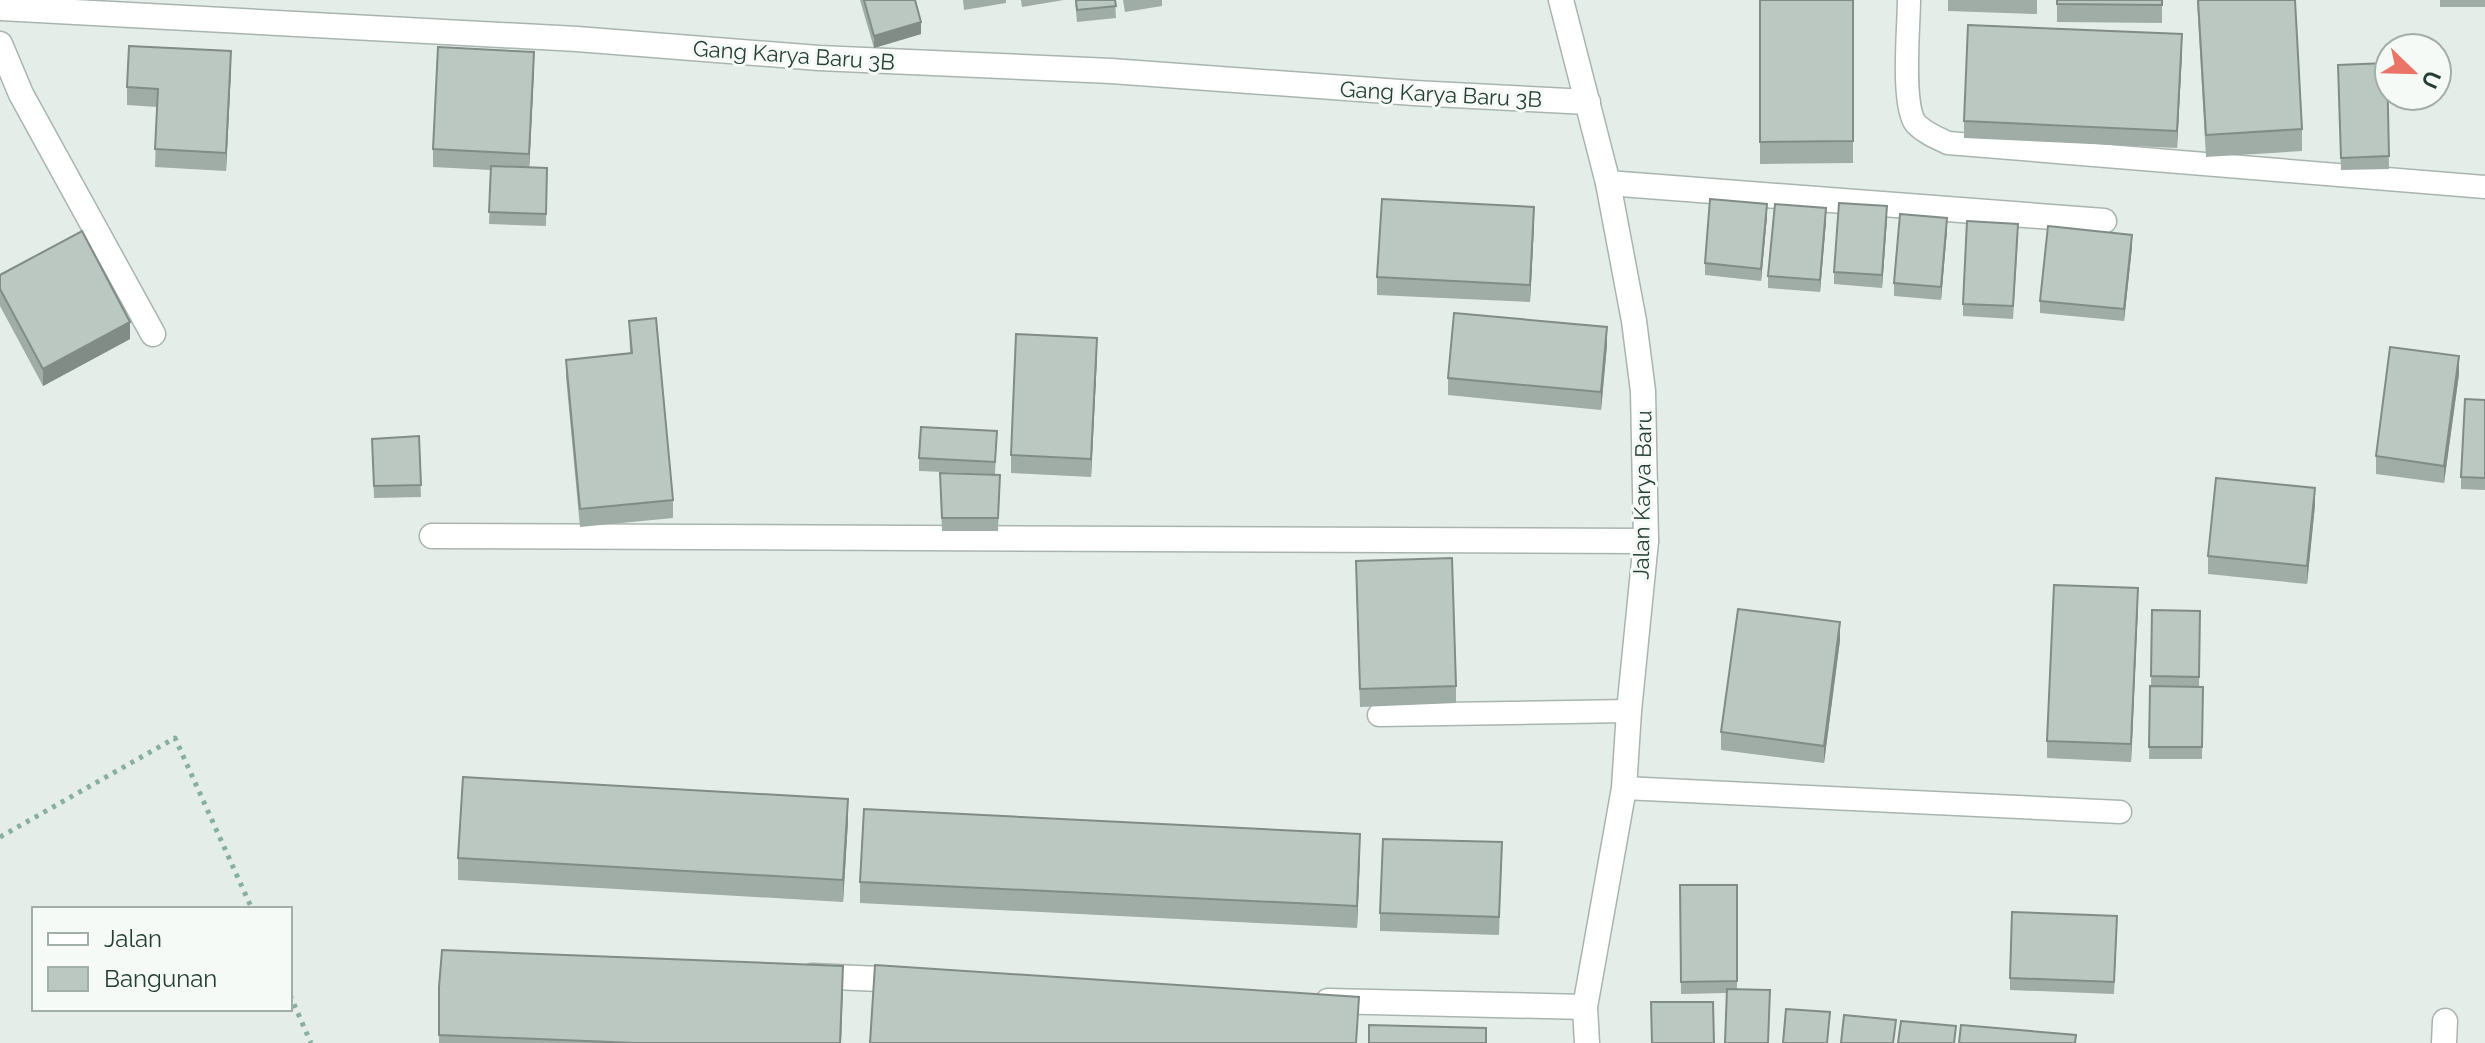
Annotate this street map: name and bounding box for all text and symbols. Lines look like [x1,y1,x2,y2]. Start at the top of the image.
north arrow [2373,32,2453,112]
street label: Gang Karya Baru 3B [692,35,896,75]
text: U [2416,67,2447,92]
street label: Gang Karya Baru 3B [1339,76,1543,112]
street label: Jalan Karya Baru [1628,410,1656,580]
legend [32,907,292,1011]
text: Jalan [104,924,162,953]
text: Bangunan [104,964,217,993]

